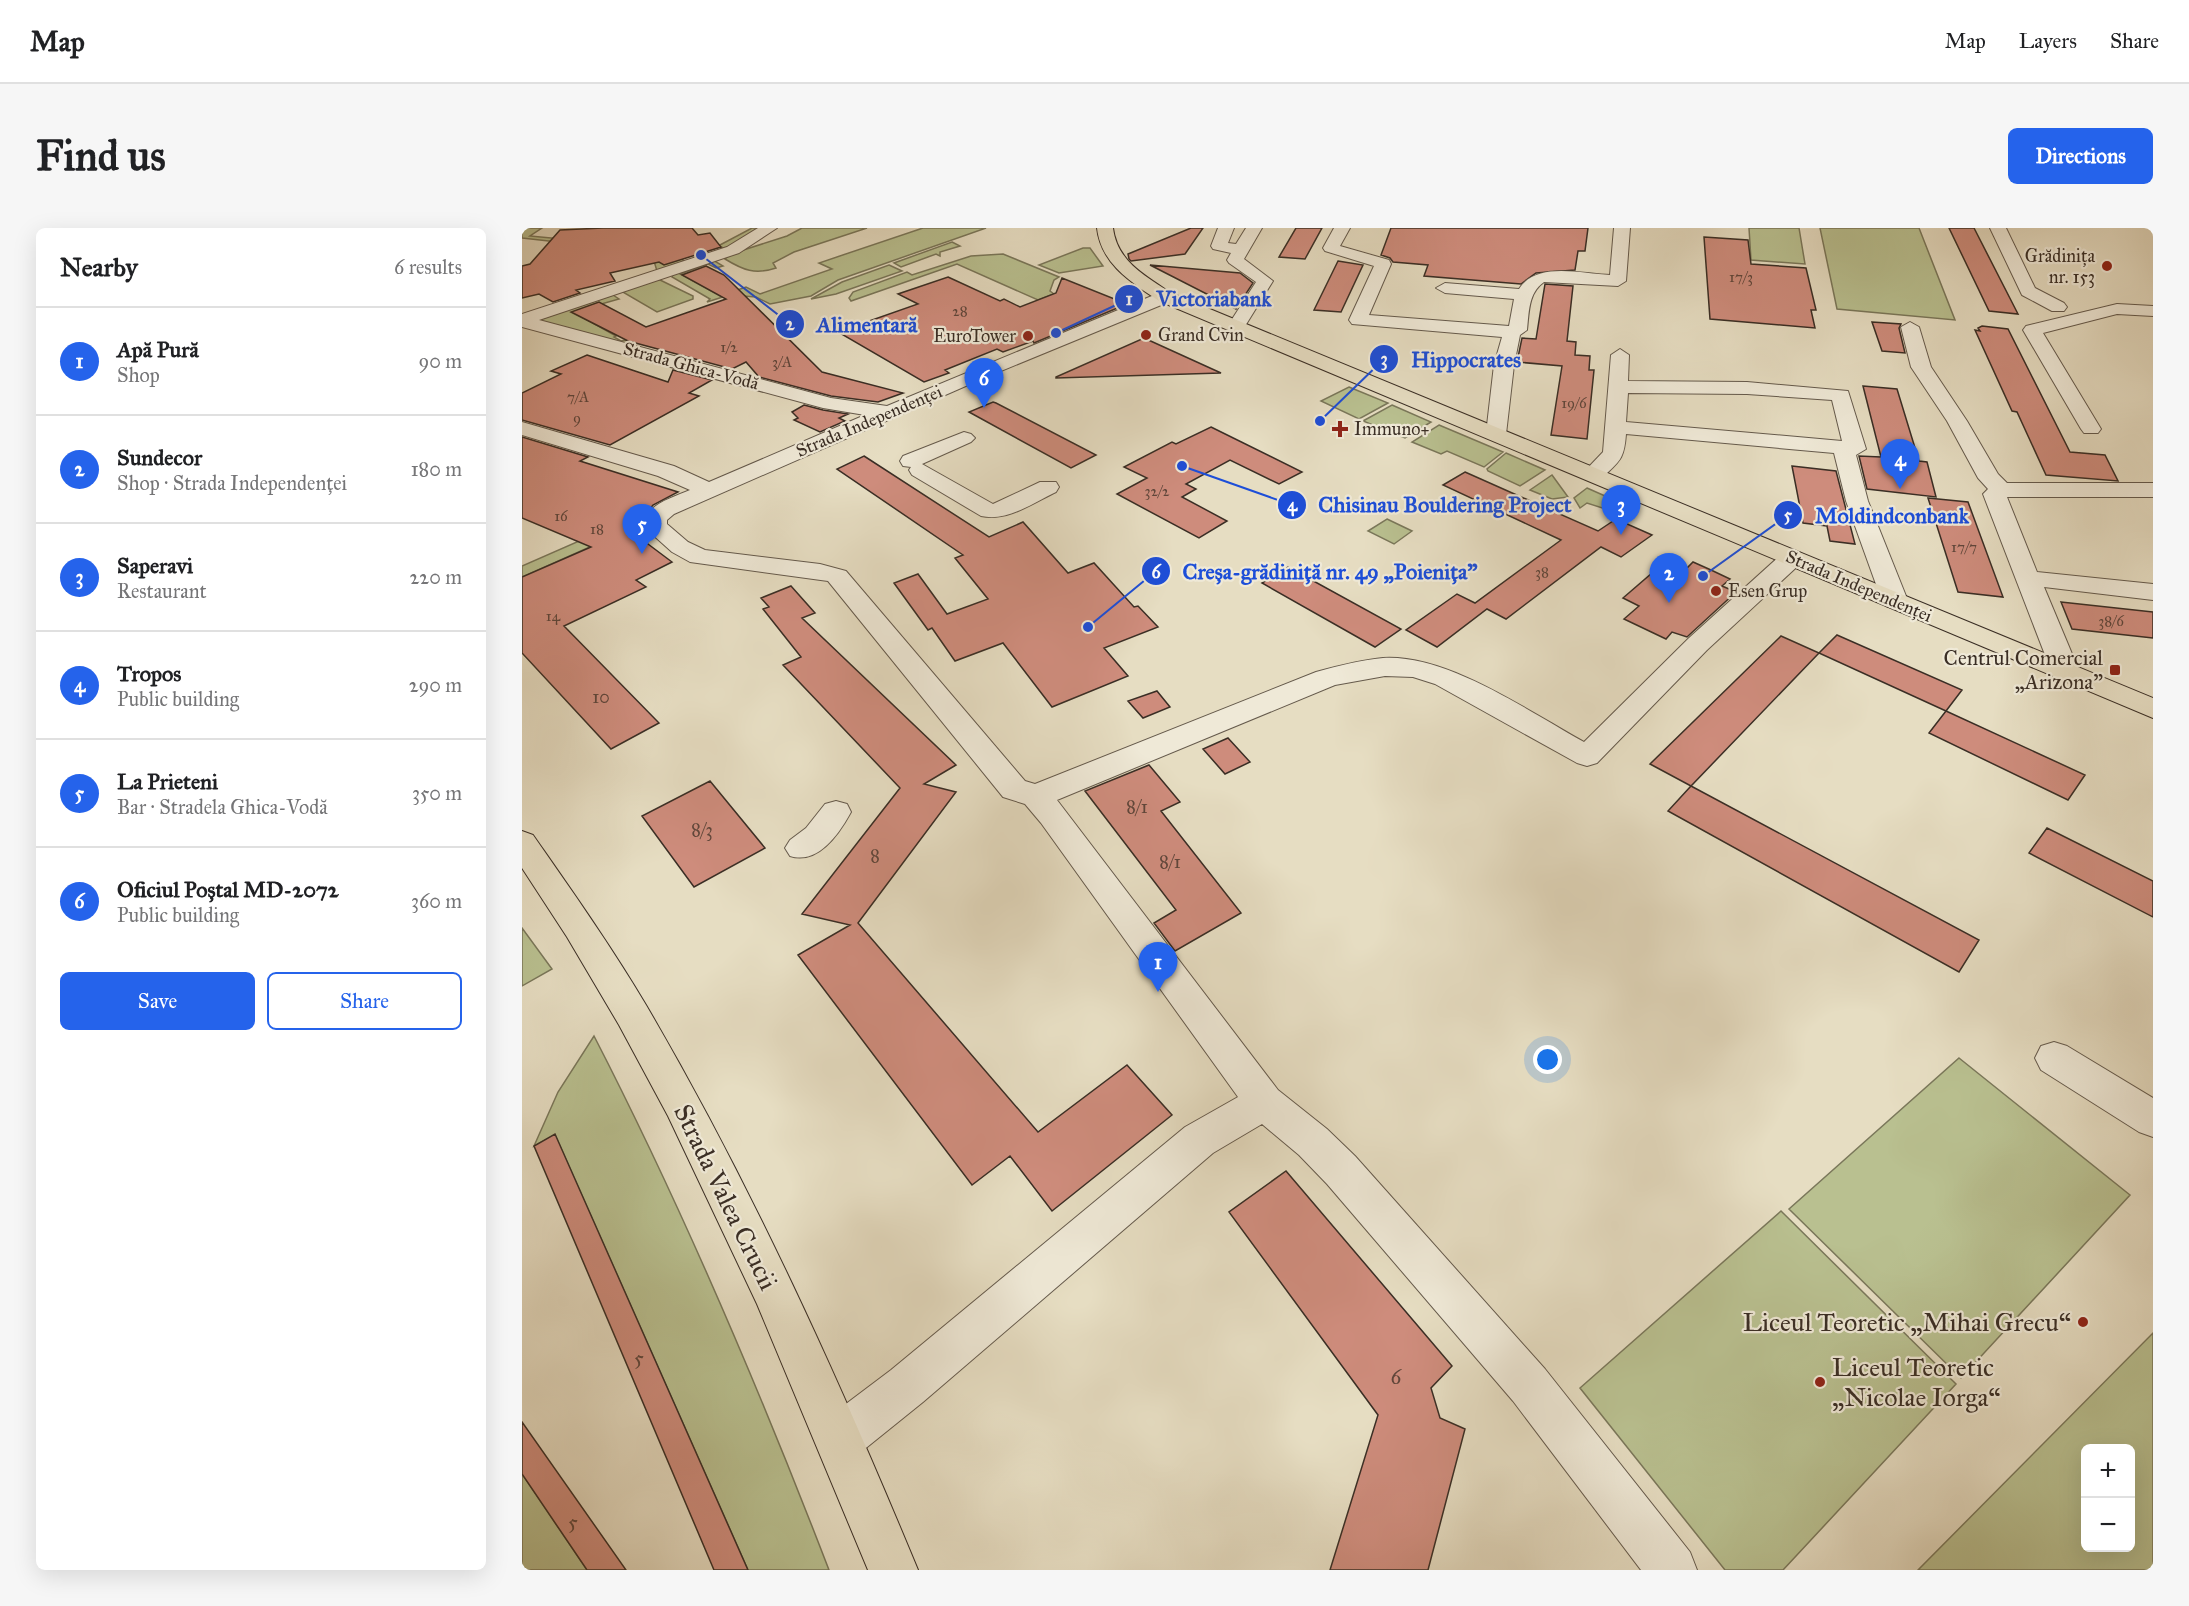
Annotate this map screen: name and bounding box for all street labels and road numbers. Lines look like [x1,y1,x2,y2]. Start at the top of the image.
street label: Strada Ghica-Vodă [621,337,762,395]
street label: Strada Independenței [792,380,946,462]
street label: Strada Independenței [1782,545,1936,627]
street label: Strada Valea Crucii [667,1099,785,1295]

